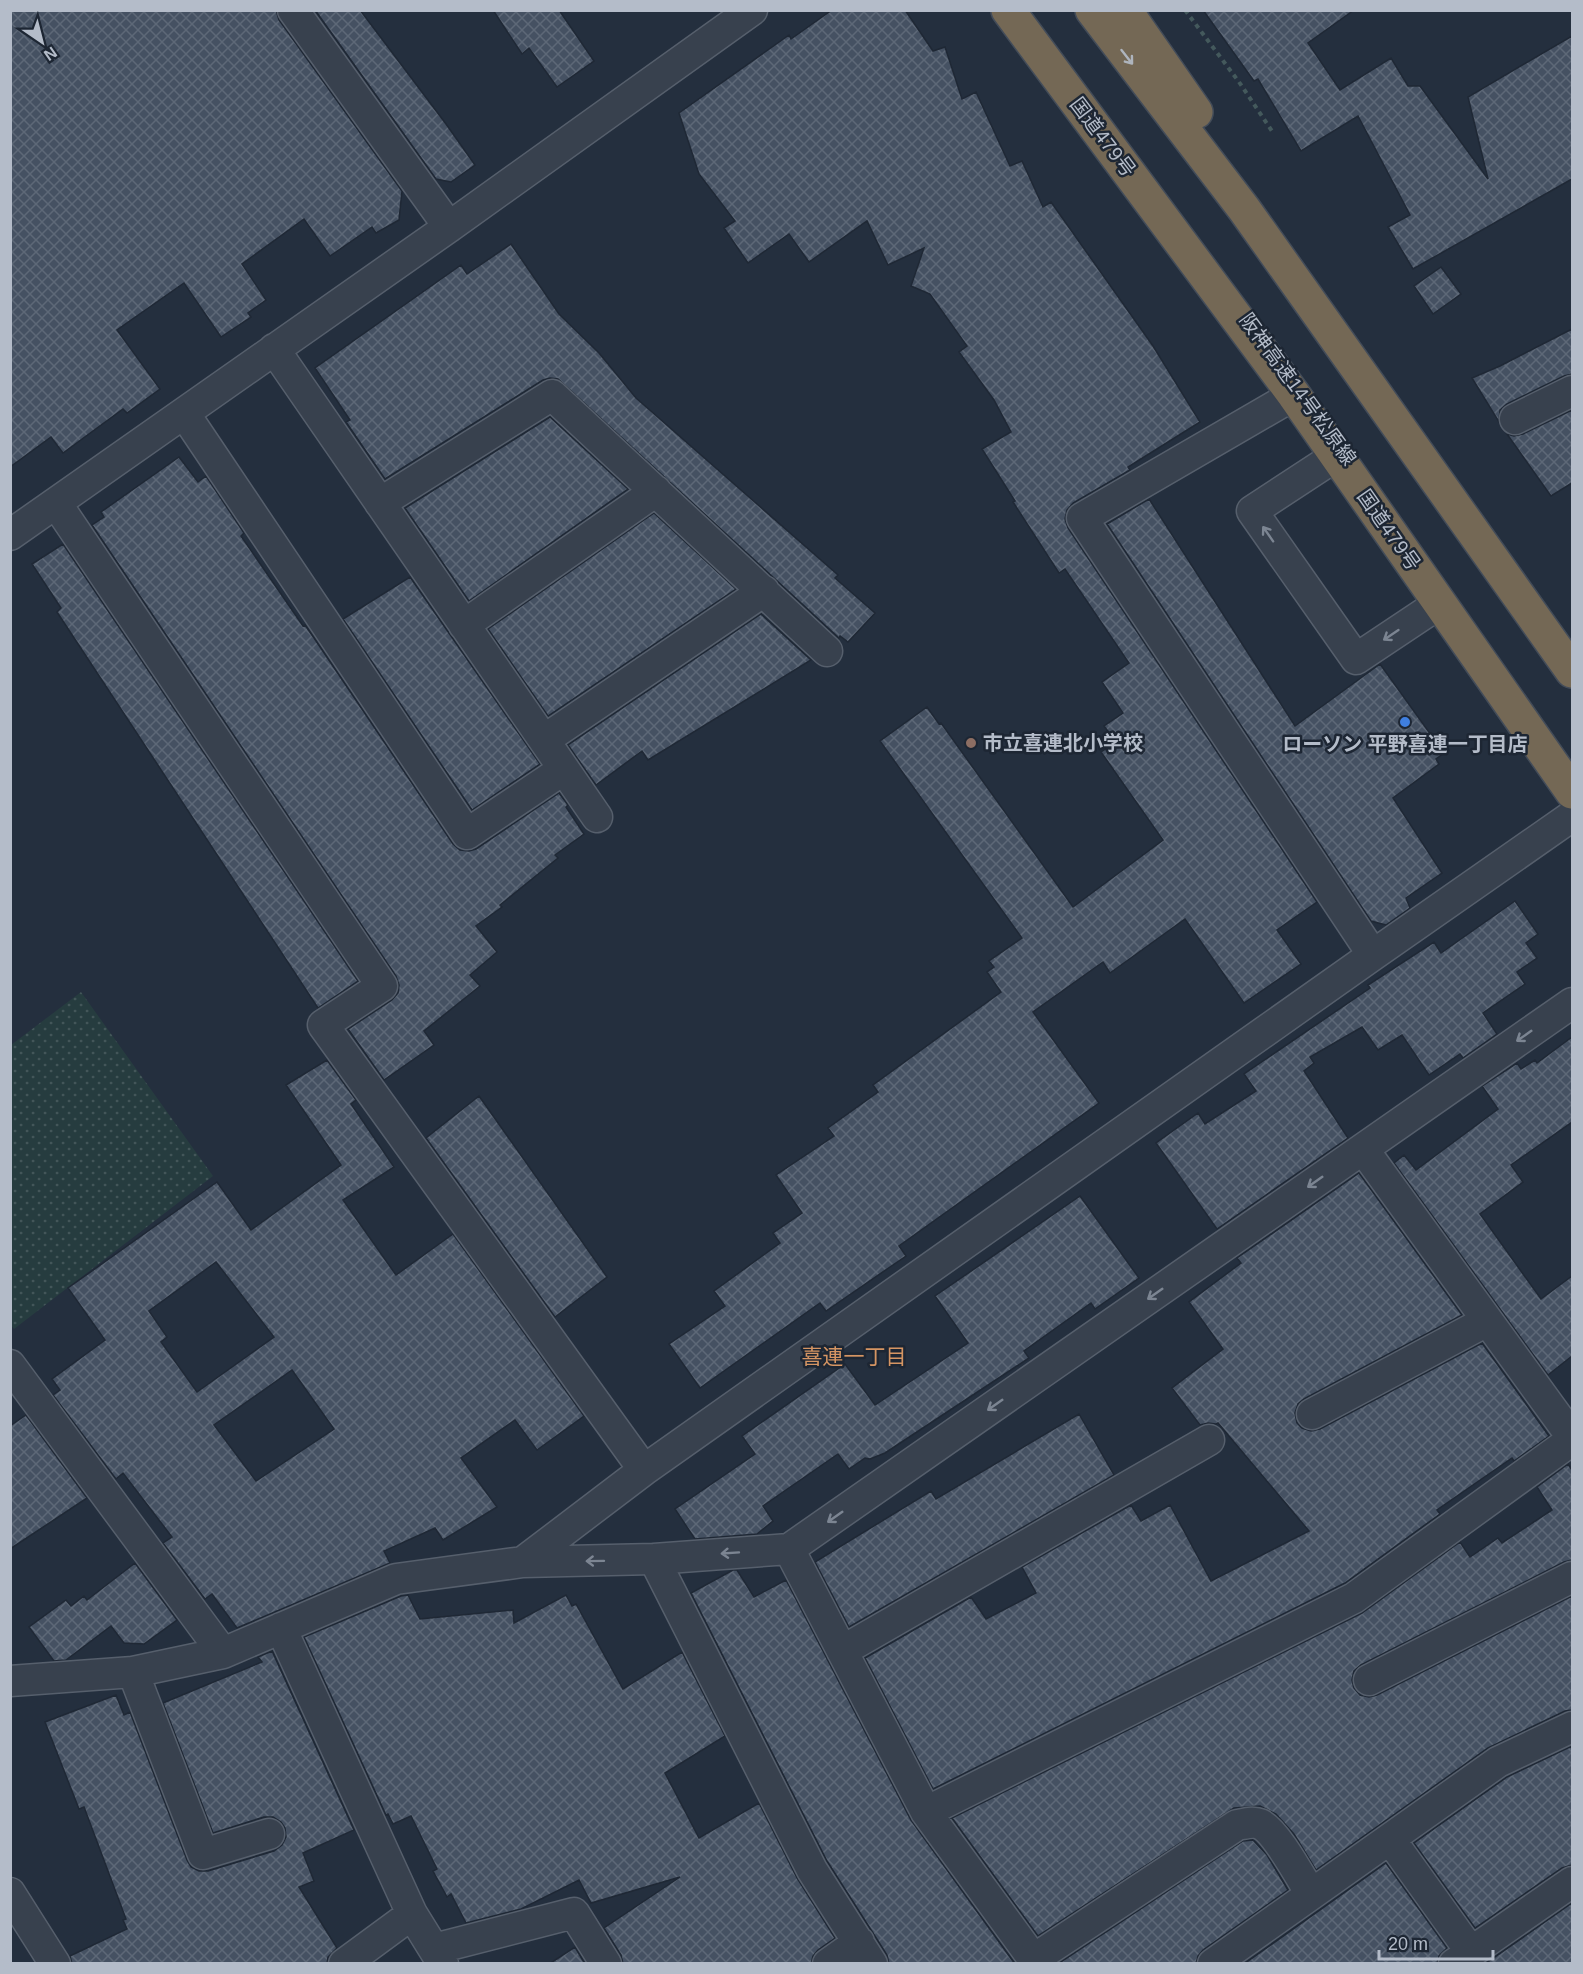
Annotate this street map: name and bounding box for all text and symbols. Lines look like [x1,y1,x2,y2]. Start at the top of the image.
north arrow [12,12,72,72]
text: N [41,44,60,64]
one-way arrow [1121,49,1134,65]
street label: 国道479号 [1066,93,1140,181]
street label: 阪神高速14号松原線 [1236,309,1360,469]
street label: 国道479号 [1353,485,1425,575]
one-way arrow [1262,526,1274,543]
one-way arrow [1383,629,1400,642]
marker: ローソン 平野喜連一丁目店 [1398,715,1412,729]
place label: 市立喜連北小学校 [983,732,1143,754]
place label: ローソン 平野喜連一丁目店 [1282,733,1528,755]
marker: 市立喜連北小学校 [964,736,978,750]
one-way arrow [1517,1030,1533,1042]
one-way arrow [1307,1176,1323,1188]
one-way arrow [1147,1288,1163,1300]
district label: 喜連一丁目 [802,1345,907,1368]
one-way arrow [987,1399,1003,1411]
one-way arrow [827,1511,843,1523]
one-way arrow [721,1548,741,1559]
one-way arrow [586,1555,606,1566]
scale bar [1379,1923,1493,1961]
text: 20 m [1388,1934,1428,1954]

